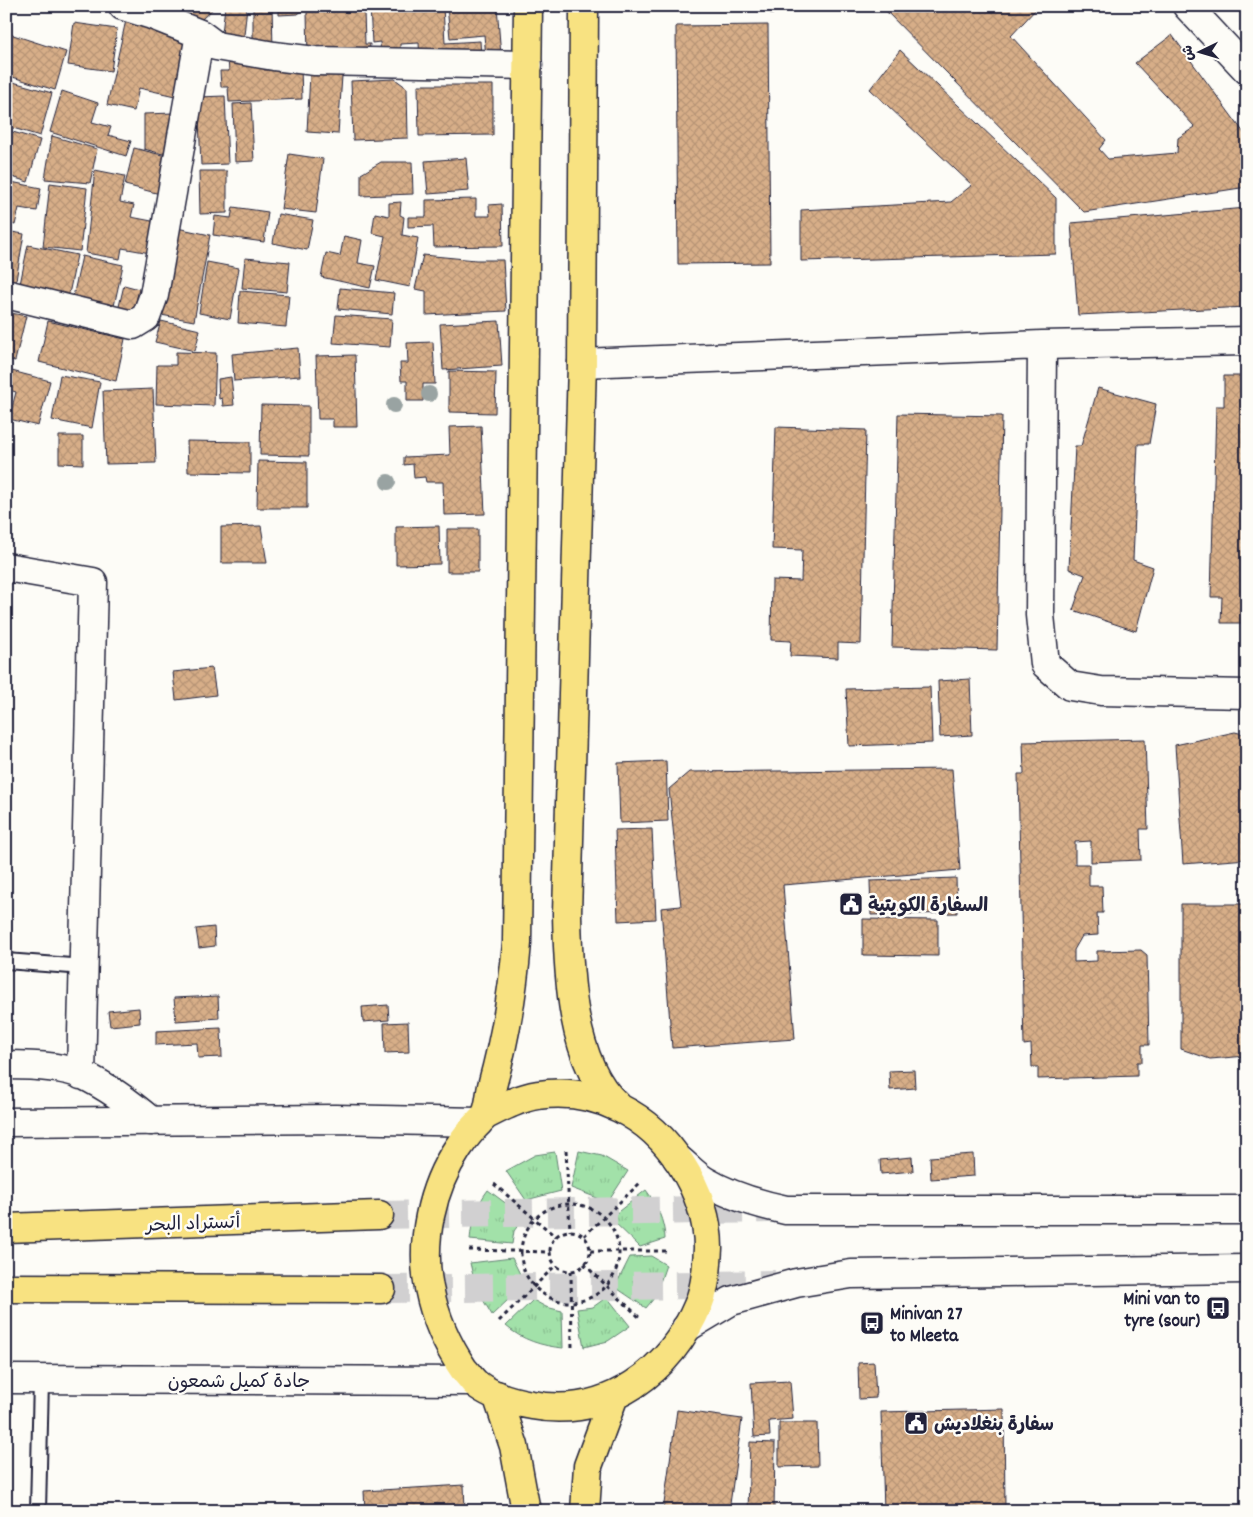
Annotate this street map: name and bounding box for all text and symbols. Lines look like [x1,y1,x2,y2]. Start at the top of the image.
north arrow [1176,28,1226,78]
text: ش [1178,44,1200,62]
public building icon: السفارة الكويتية [838,891,864,917]
place label: السفارة الكويتية [868,894,988,921]
street label: أتستراد البحر [143,1210,241,1241]
place label: Mini van to tyre (sour) [1123,1287,1201,1336]
bus stop icon: Mini van to tyre (sour) [1205,1295,1231,1321]
place label: Minivan 27 to Mleeta [890,1302,962,1351]
bus stop icon: Minivan 27 to Mleeta [859,1310,885,1336]
street label: جادة كميل شمعون [168,1370,310,1397]
public building icon: سفارة بنغلاديش [903,1410,929,1436]
place label: سفارة بنغلاديش [934,1413,1054,1440]

